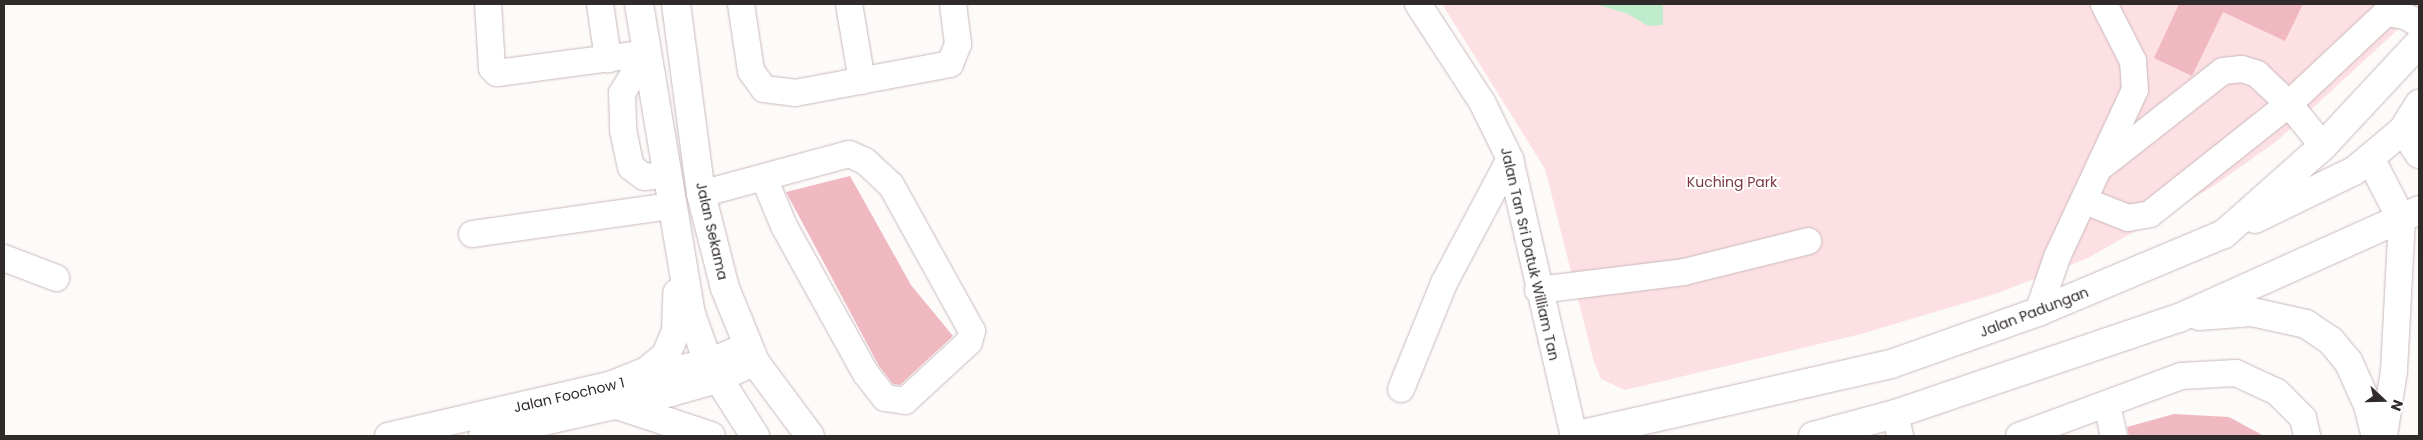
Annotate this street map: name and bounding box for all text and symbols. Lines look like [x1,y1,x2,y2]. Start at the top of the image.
street label: Jalan Tan Sri Datuk William Tan [1497,146,1563,362]
park label: Kuching Park [1687,174,1777,190]
street label: Jalan Sekama [693,180,731,282]
street label: Jalan Padungan [1977,283,2091,341]
street label: Jalan Foochow 1 [512,374,626,416]
north arrow [2358,375,2408,425]
text: N [2386,397,2408,414]

